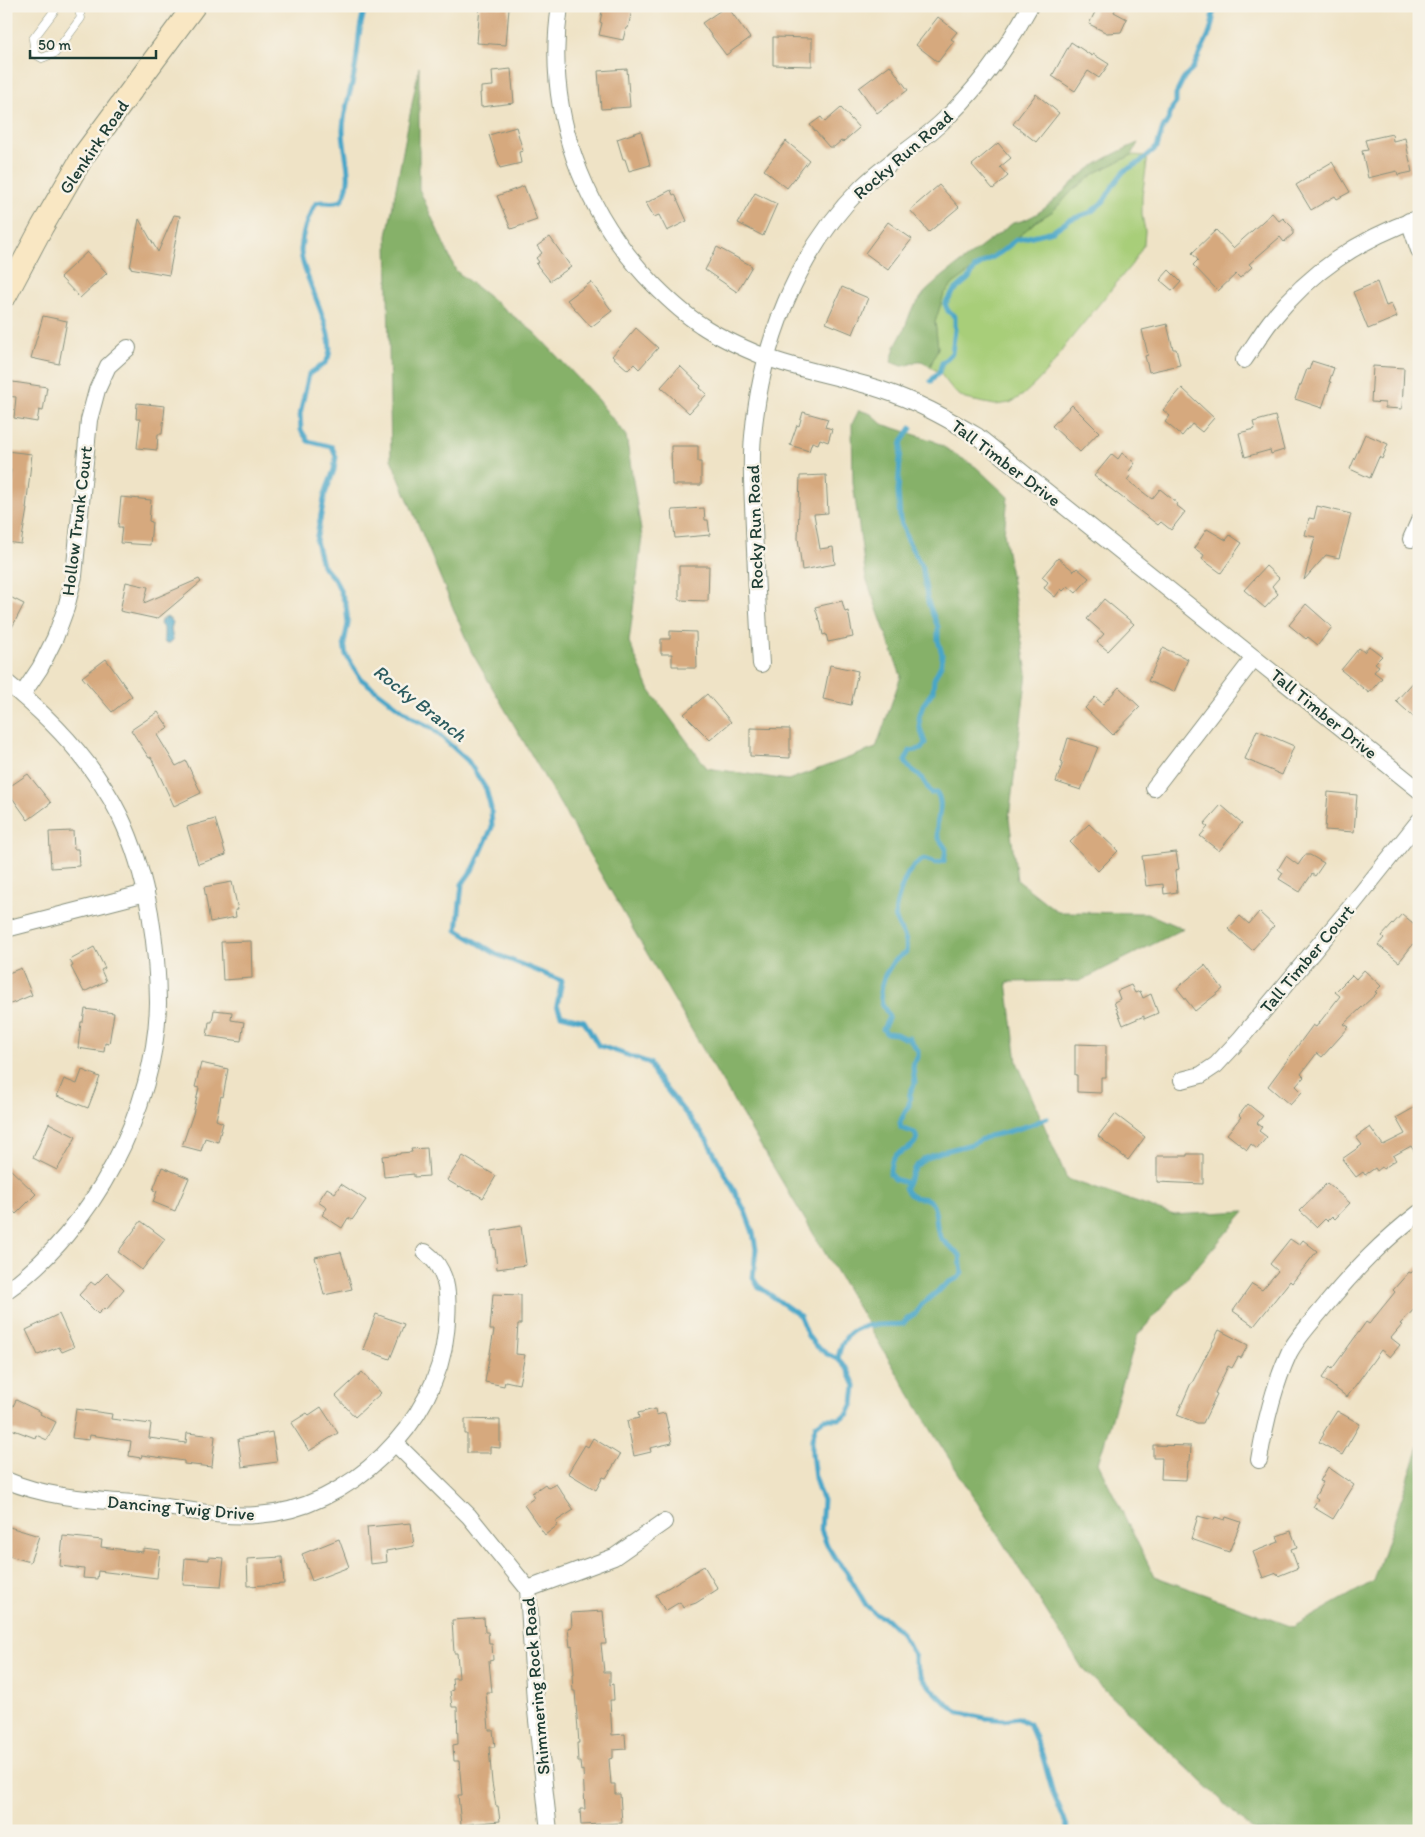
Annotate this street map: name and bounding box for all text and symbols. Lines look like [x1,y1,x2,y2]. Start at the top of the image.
scale bar [30,28,156,60]
text: 50 m [38,36,71,54]
street label: Glenkirk Road [54,95,134,198]
street label: Rocky Run Road [849,106,958,204]
street label: Tall Timber Drive [947,415,1065,511]
street label: Hollow Trunk Court [57,445,97,597]
street label: Rocky Run Road [742,464,768,590]
water label: Rocky Branch [369,660,472,747]
street label: Tall Timber Drive [1266,664,1382,764]
street label: Tall Timber Court [1255,900,1359,1018]
street label: Dancing Twig Drive [106,1491,256,1525]
street label: Shimmering Rock Road [517,1596,555,1776]

